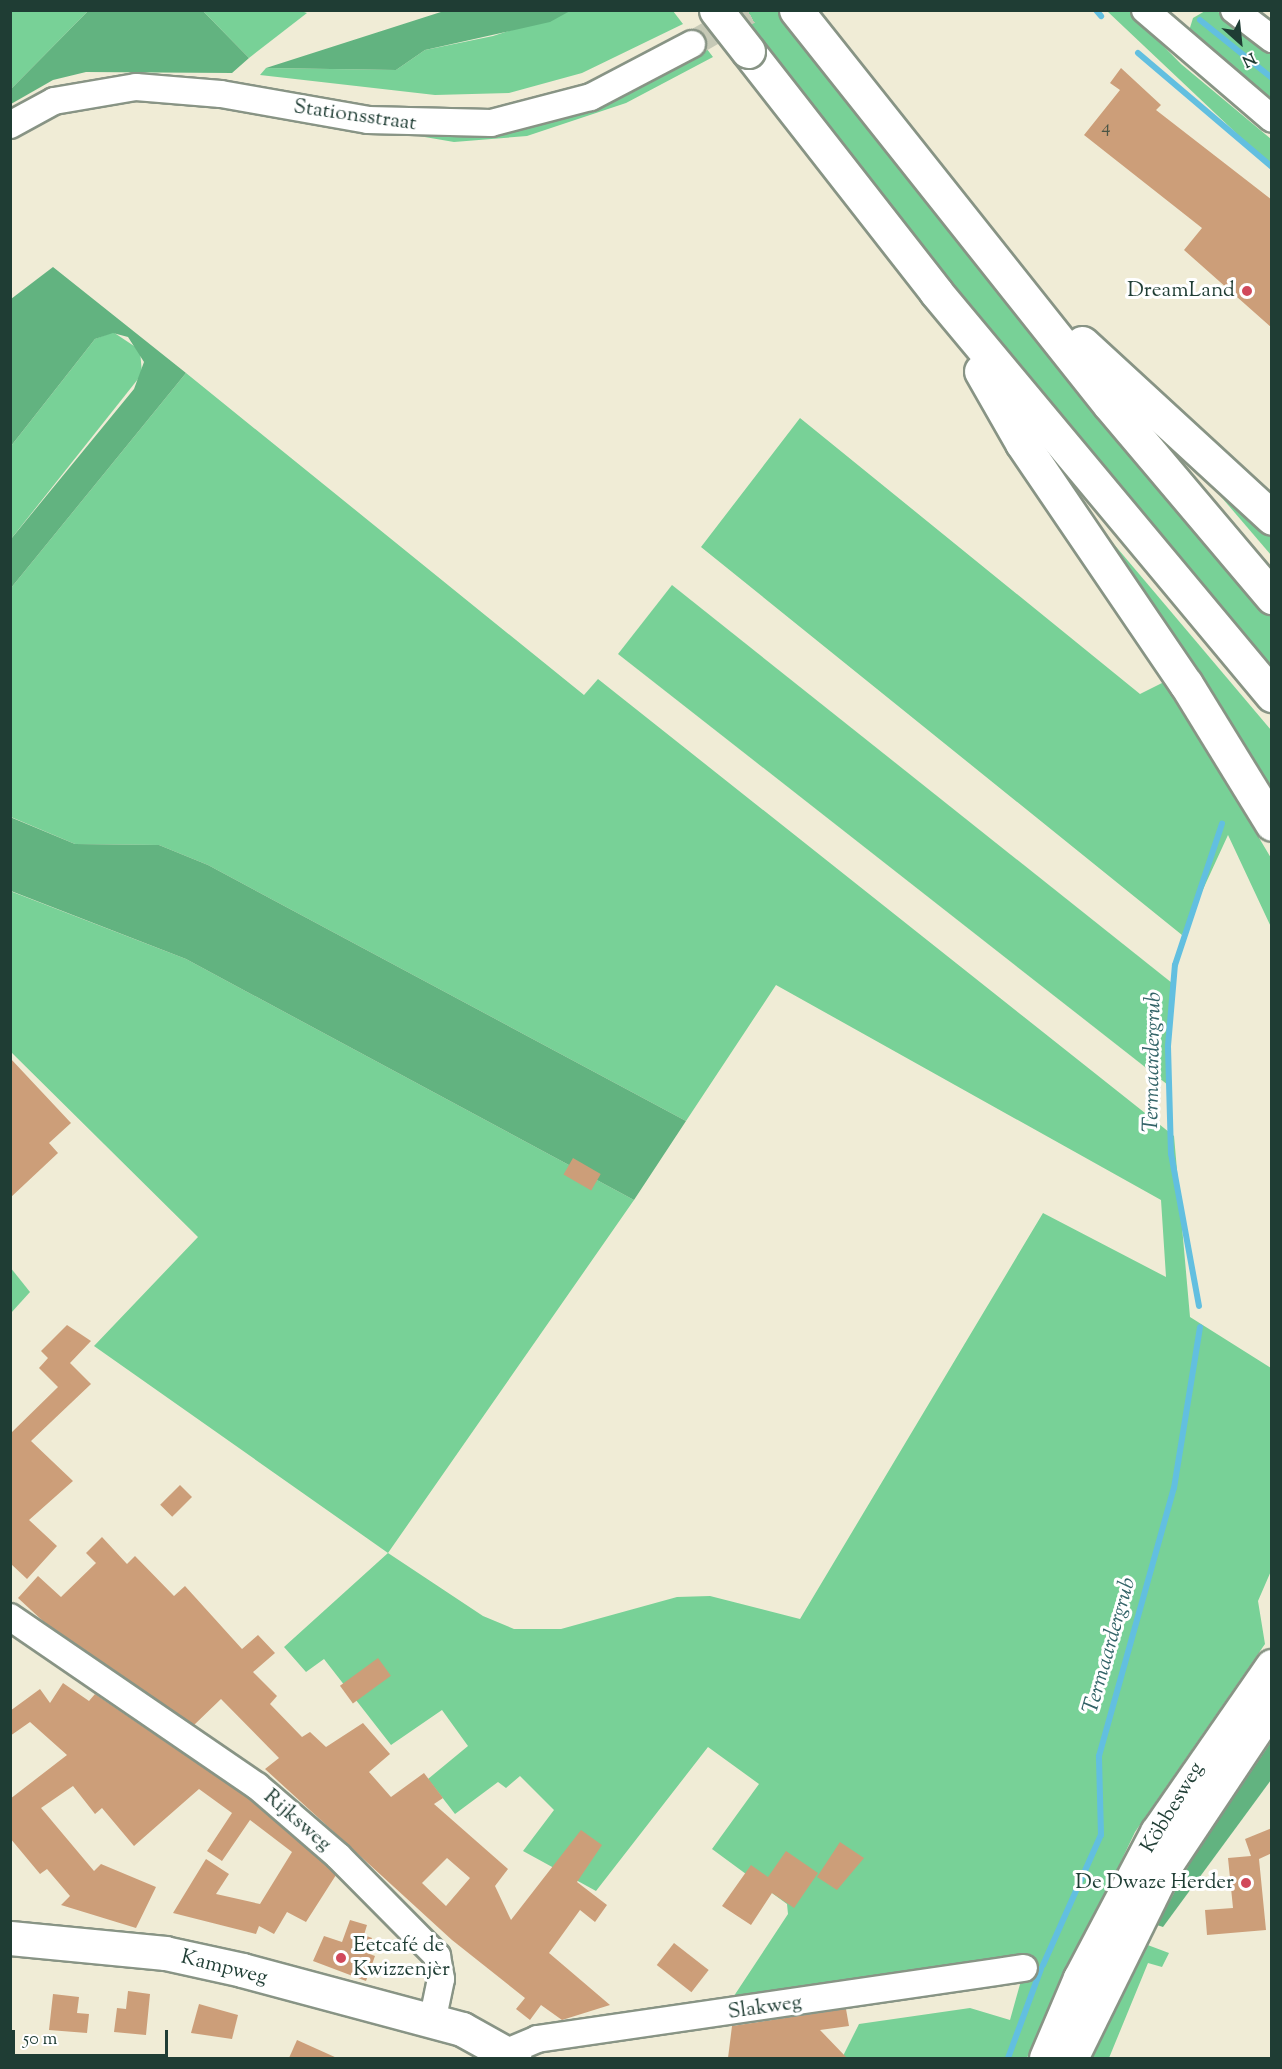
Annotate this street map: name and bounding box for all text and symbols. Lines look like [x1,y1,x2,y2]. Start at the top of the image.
north arrow [1210,12,1270,72]
text: N [1237,45,1259,72]
street label: Stationsstraat [292,95,418,137]
house number: 4 [1101,117,1111,139]
place label: DreamLand [1127,278,1235,304]
marker: DreamLand [1240,284,1254,298]
water label: Termaardergrub [1140,992,1168,1132]
water label: Termaardergrub [1079,1575,1143,1717]
street label: Köbbesweg [1136,1758,1210,1858]
street label: Rijksweg [258,1785,336,1857]
place label: De Dwaze Herder [1075,1870,1234,1896]
marker: De Dwaze Herder [1239,1876,1253,1890]
place label: Eetcafé de Kwizzenjèr [353,1933,450,1983]
street label: Kampweg [178,1945,270,1991]
marker: Eetcafé de Kwizzenjèr [334,1951,348,1965]
street label: Slakweg [726,1990,804,2026]
scale bar [15,2018,171,2056]
text: 50 m [23,2027,57,2053]

